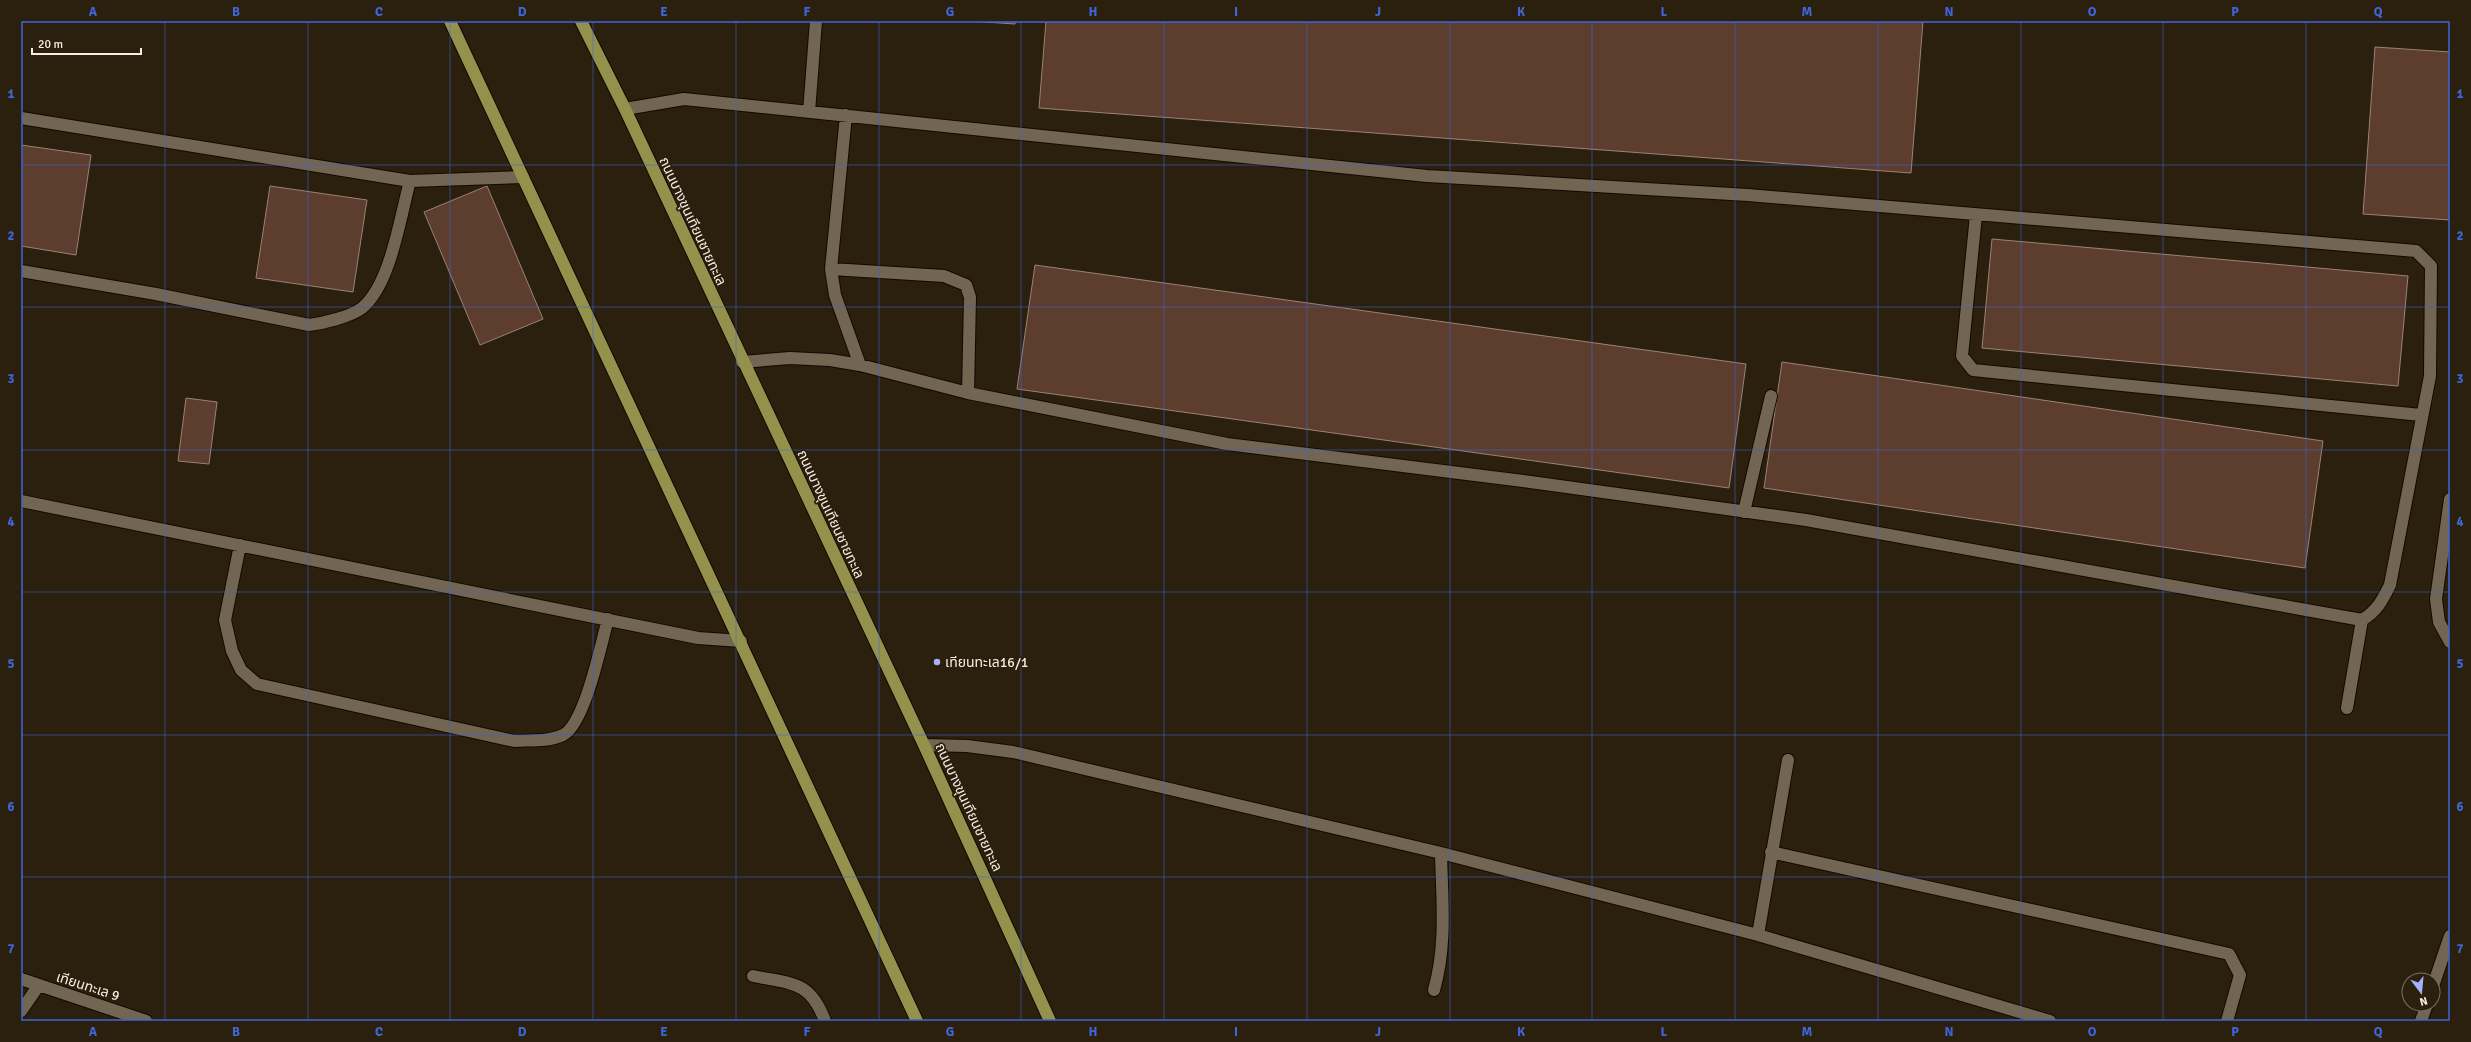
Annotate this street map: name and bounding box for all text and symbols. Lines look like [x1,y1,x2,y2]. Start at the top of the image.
text: A [89,4,98,20]
text: B [232,4,240,20]
text: C [375,4,383,20]
text: D [518,4,527,20]
text: E [660,4,668,20]
text: F [804,4,811,20]
text: G [946,4,954,20]
text: H [1089,4,1097,20]
text: I [1234,4,1238,20]
text: J [1375,4,1381,20]
text: K [1517,4,1525,20]
text: L [1661,4,1668,20]
text: M [1802,4,1813,20]
text: N [1944,4,1954,20]
text: O [2088,4,2097,20]
text: P [2231,4,2239,20]
text: Q [2374,4,2383,20]
scale bar [32,30,141,56]
text: 20 m [38,37,63,52]
text: 1 [7,86,15,102]
text: 1 [2456,86,2464,102]
street label: ถนนบางขุนเทียนชายทะเล [655,154,730,288]
text: 2 [7,228,15,244]
text: 2 [2456,228,2464,244]
text: 3 [7,371,15,387]
text: 3 [2456,371,2464,387]
street label: ถนนบางขุนเทียนชายทะเล [793,447,868,581]
text: 4 [7,514,15,530]
text: 4 [2456,514,2464,530]
place label: เทียนทะเล16/1 [945,654,1028,671]
text: 5 [7,656,15,672]
text: 5 [2456,656,2464,672]
marker: เทียนทะเล16/1 [932,657,942,667]
street label: ถนนบางขุนเทียนชายทะเล [931,740,1006,874]
text: 6 [7,799,15,815]
text: 6 [2456,799,2464,815]
text: 7 [7,941,15,957]
text: 7 [2456,941,2464,957]
street label: เทียนทะเล 9 [54,968,122,1005]
north arrow [2401,972,2441,1012]
text: N [2418,994,2429,1008]
text: A [89,1024,98,1040]
text: B [232,1024,240,1040]
text: C [375,1024,383,1040]
text: D [518,1024,527,1040]
text: E [660,1024,668,1040]
text: F [804,1024,811,1040]
text: G [946,1024,954,1040]
text: H [1089,1024,1097,1040]
text: I [1234,1024,1238,1040]
text: J [1375,1024,1381,1040]
text: K [1517,1024,1525,1040]
text: L [1661,1024,1668,1040]
text: M [1802,1024,1813,1040]
text: N [1944,1024,1954,1040]
text: O [2088,1024,2097,1040]
text: P [2231,1024,2239,1040]
text: Q [2374,1024,2383,1040]

